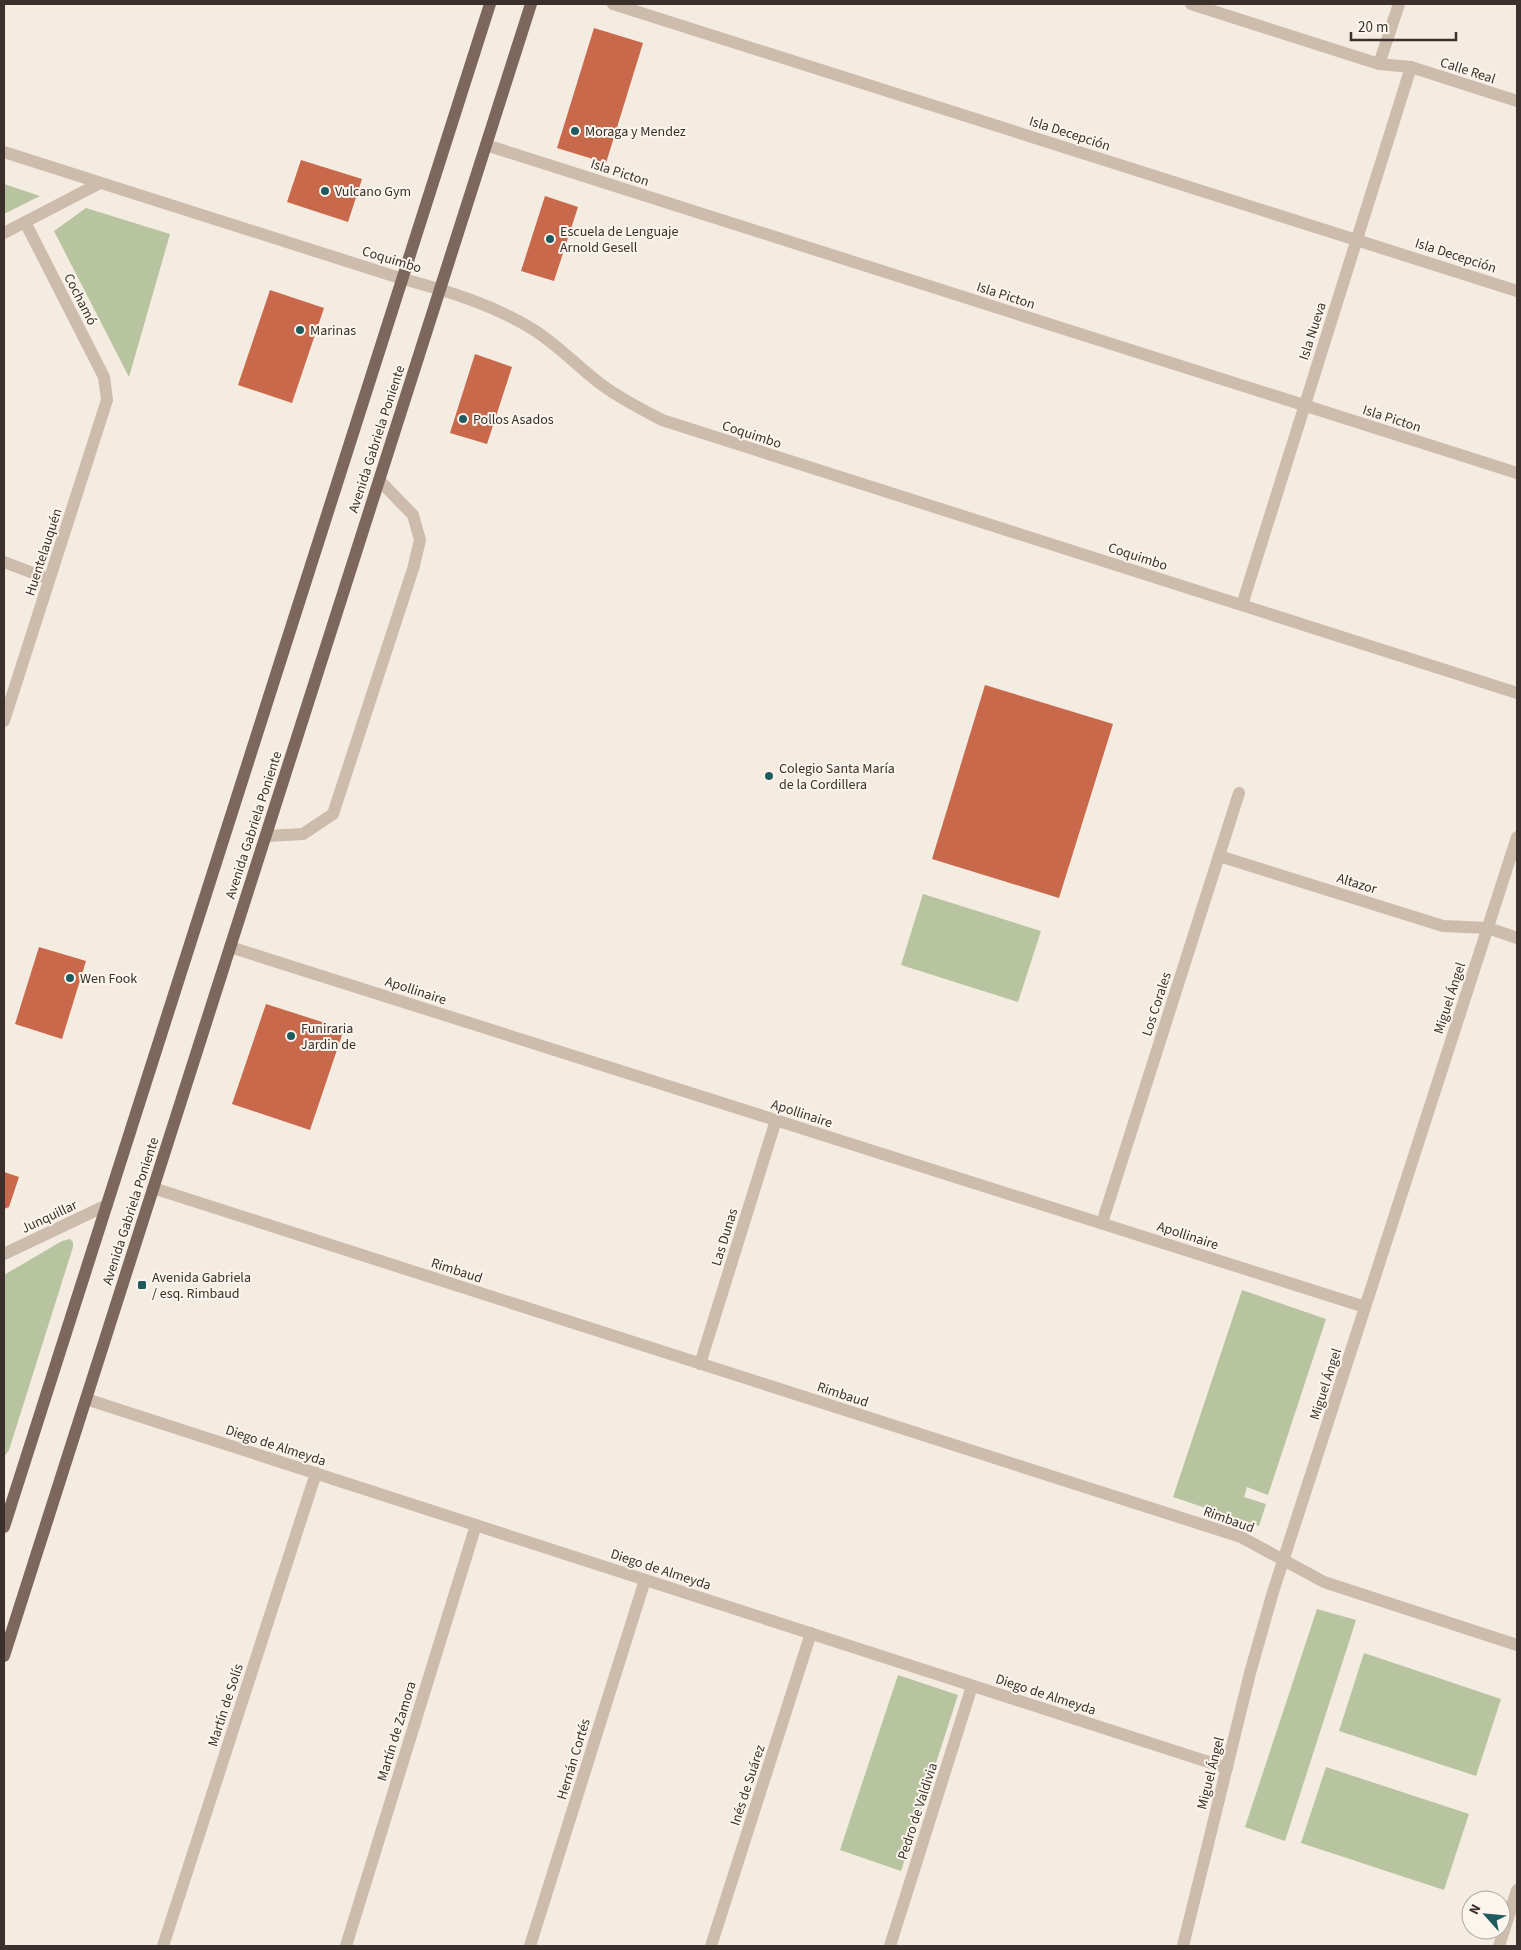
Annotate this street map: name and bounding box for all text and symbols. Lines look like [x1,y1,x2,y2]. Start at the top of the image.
scale bar [1351,10,1456,42]
text: 20 m [1358,17,1388,38]
street label: Calle Real [1437,53,1498,89]
street label: Isla Decepción [1026,111,1113,157]
place label: Moraga y Mendez [585,122,686,142]
marker: Moraga y Mendez [569,125,581,137]
street label: Isla Picton [588,154,651,192]
place label: Vulcano Gym [335,182,411,202]
marker: Vulcano Gym [319,185,331,197]
place label: Escuela de Lenguaje Arnold Gesell [560,222,679,258]
marker: Escuela de Lenguaje Arnold Gesell [544,233,556,245]
street label: Isla Decepción [1412,233,1499,279]
street label: Coquimbo [359,241,424,278]
street label: Cochamó [59,270,102,329]
street label: Isla Picton [974,277,1037,315]
street label: Isla Nueva [1294,300,1332,363]
place label: Marinas [310,321,356,341]
marker: Marinas [294,324,306,336]
street label: Avenida Gabriela Poniente [344,363,410,516]
street label: Isla Picton [1360,400,1423,438]
place label: Pollos Asados [473,410,554,430]
marker: Pollos Asados [457,413,469,425]
street label: Coquimbo [719,416,784,454]
street label: Huentelauquén [20,506,68,599]
street label: Coquimbo [1105,538,1170,576]
street label: Avenida Gabriela Poniente [221,749,287,902]
place label: Colegio Santa María de la Cordillera [779,759,895,795]
marker: Colegio Santa María de la Cordillera [763,770,775,782]
street label: Altazor [1334,868,1379,900]
street label: Miguel Ángel [1429,959,1471,1037]
place label: Wen Fook [80,969,137,989]
street label: Los Corales [1137,970,1177,1039]
marker: Wen Fook [64,972,76,984]
street label: Apollinaire [382,972,449,1010]
place label: Funiraria Jardin de [301,1019,356,1055]
marker: Funiraria Jardin de [285,1030,297,1042]
street label: Apollinaire [768,1095,835,1133]
street label: Avenida Gabriela Poniente [98,1135,164,1288]
street label: Junquillar [18,1195,81,1239]
street label: Las Dunas [707,1206,743,1269]
street label: Apollinaire [1154,1217,1221,1255]
street label: Rimbaud [428,1253,485,1289]
place label: Avenida Gabriela / esq. Rimbaud [152,1268,251,1304]
marker: Avenida Gabriela / esq. Rimbaud [136,1279,148,1291]
street label: Miguel Ángel [1305,1345,1347,1423]
street label: Rimbaud [814,1377,871,1413]
street label: Diego de Almeyda [223,1420,329,1472]
street label: Rimbaud [1200,1501,1257,1538]
street label: Diego de Almeyda [608,1544,714,1596]
street label: Martín de Solís [203,1661,249,1749]
street label: Diego de Almeyda [993,1669,1099,1721]
street label: Martín de Zamora [372,1679,422,1784]
street label: Hernán Cortés [552,1716,596,1802]
street label: Miguel Ángel [1192,1734,1230,1812]
street label: Inés de Suárez [725,1742,770,1828]
street label: Pedro de Valdivia [893,1760,943,1862]
north arrow [1461,1890,1511,1940]
text: N [1464,1901,1486,1918]

